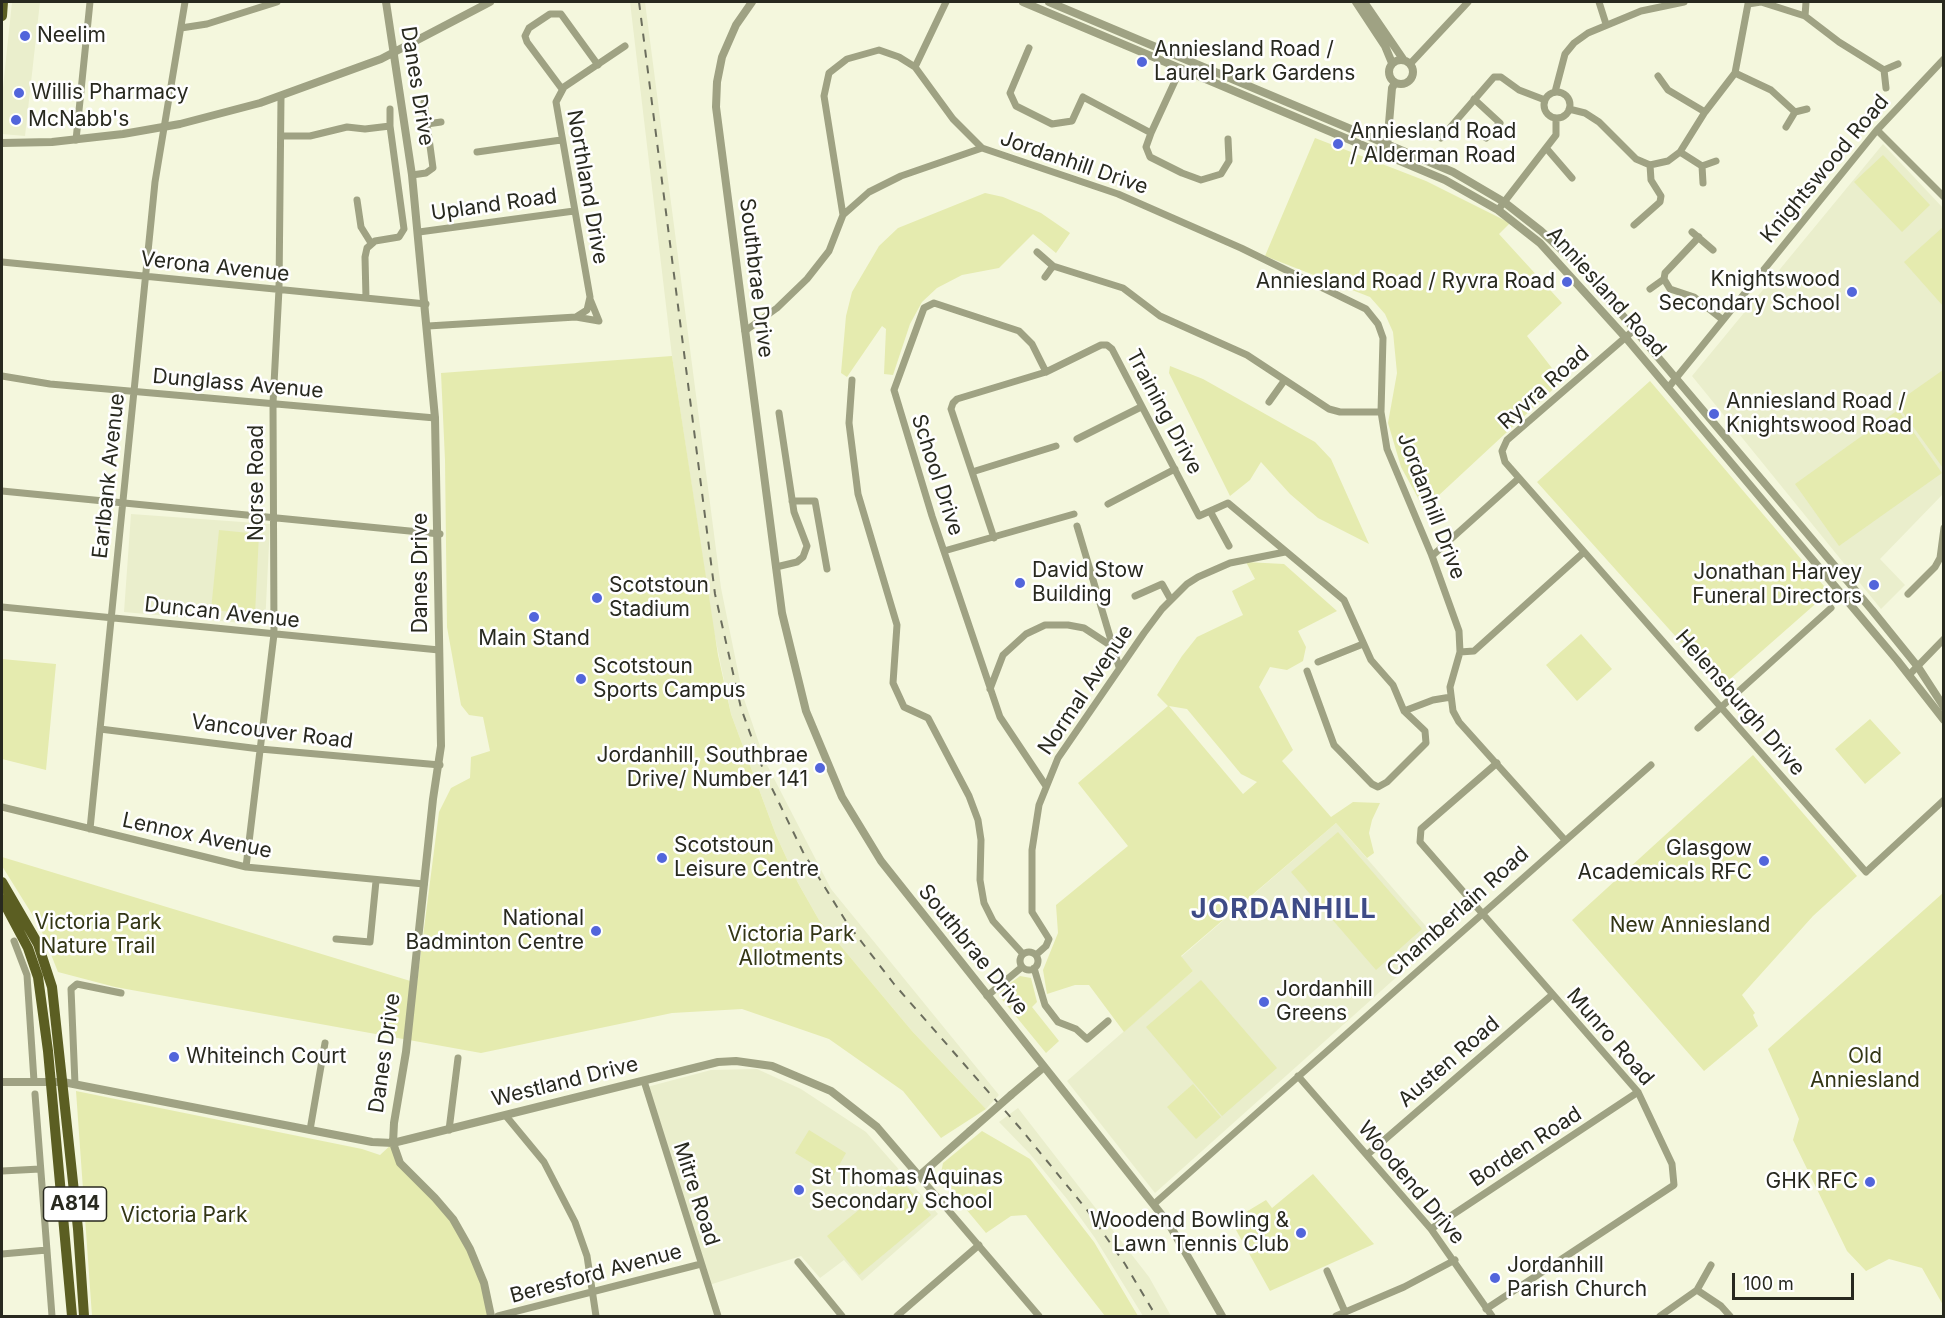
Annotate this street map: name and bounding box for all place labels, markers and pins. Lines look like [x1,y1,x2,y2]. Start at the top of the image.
place label: Neelim [37,23,106,49]
marker: Neelim [18,29,32,43]
place label: Anniesland Road / Laurel Park Gardens [1154,37,1355,87]
marker: Anniesland Road / Laurel Park Gardens [1135,55,1149,69]
place label: Willis Pharmacy [31,80,188,106]
marker: Willis Pharmacy [12,86,26,100]
place label: McNabb's [28,107,129,133]
marker: McNabb's [9,113,23,127]
place label: Anniesland Road / Alderman Road [1350,119,1516,169]
marker: Anniesland Road / Alderman Road [1331,137,1345,151]
place label: Knightswood Secondary School [1659,267,1840,317]
place label: Anniesland Road / Ryvra Road [1256,269,1555,295]
marker: Anniesland Road / Ryvra Road [1560,275,1574,289]
marker: Knightswood Secondary School [1845,285,1859,299]
place label: Anniesland Road / Knightswood Road [1726,389,1912,439]
marker: Anniesland Road / Knightswood Road [1707,407,1721,421]
place label: David Stow Building [1032,558,1144,608]
place label: Jonathan Harvey Funeral Directors [1692,560,1862,610]
place label: Scotstoun Stadium [609,573,709,623]
marker: David Stow Building [1013,576,1027,590]
marker: Jonathan Harvey Funeral Directors [1867,578,1881,592]
marker: Scotstoun Stadium [590,591,604,605]
marker: Main Stand [527,610,541,624]
place label: Main Stand [478,626,590,652]
place label: Scotstoun Sports Campus [593,654,746,704]
marker: Scotstoun Sports Campus [574,672,588,686]
place label: Jordanhill, Southbrae Drive/ Number 141 [597,743,808,793]
marker: Jordanhill, Southbrae Drive/ Number 141 [813,761,827,775]
place label: Scotstoun Leisure Centre [674,833,819,883]
place label: Glasgow Academicals RFC [1578,836,1752,886]
marker: Scotstoun Leisure Centre [655,851,669,865]
marker: Glasgow Academicals RFC [1757,854,1771,868]
place label: National Badminton Centre [405,906,584,956]
marker: National Badminton Centre [589,924,603,938]
place label: Jordanhill Greens [1276,977,1373,1027]
marker: Jordanhill Greens [1257,995,1271,1009]
place label: Whiteinch Court [186,1044,346,1070]
marker: Whiteinch Court [167,1050,181,1064]
place label: St Thomas Aquinas Secondary School [811,1165,1003,1215]
place label: GHK RFC [1765,1169,1858,1195]
marker: GHK RFC [1863,1175,1877,1189]
marker: St Thomas Aquinas Secondary School [792,1183,806,1197]
place label: Woodend Bowling & Lawn Tennis Club [1090,1208,1289,1258]
marker: Woodend Bowling & Lawn Tennis Club [1294,1226,1308,1240]
place label: Jordanhill Parish Church [1507,1253,1647,1303]
marker: Jordanhill Parish Church [1488,1271,1502,1285]

